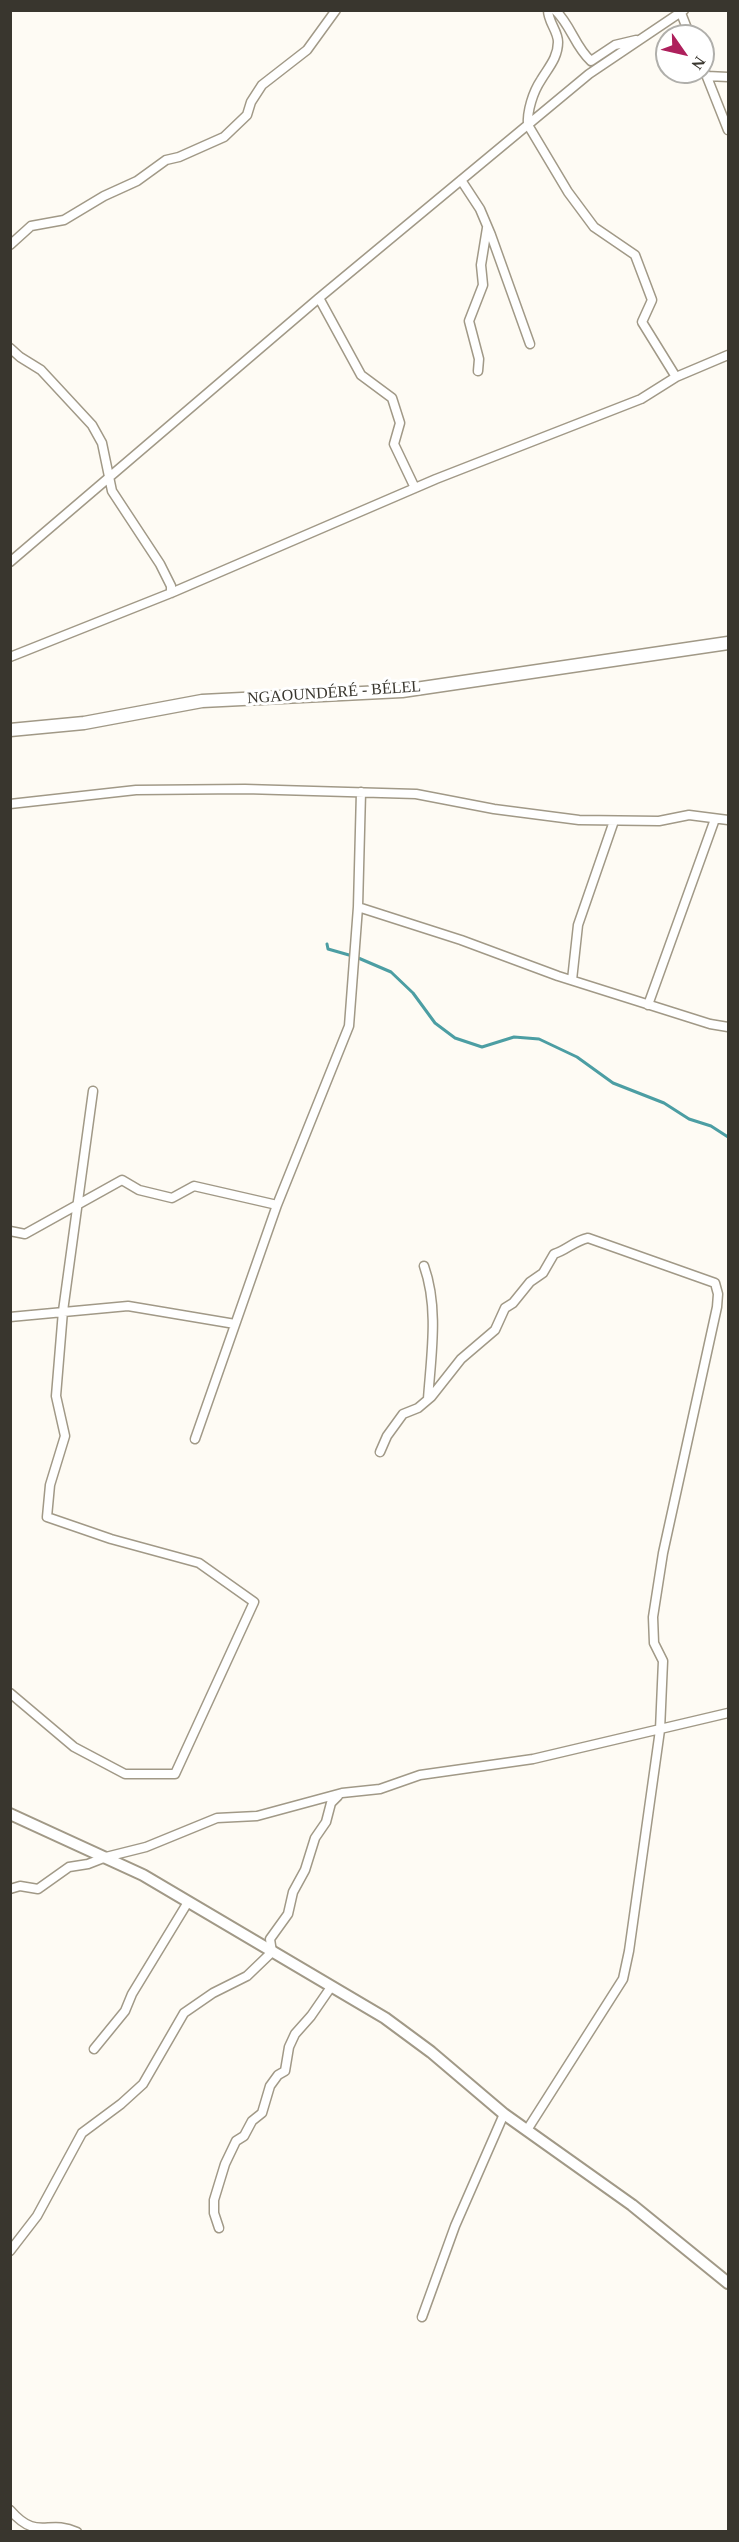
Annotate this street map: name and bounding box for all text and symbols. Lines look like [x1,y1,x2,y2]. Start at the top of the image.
north arrow [655,24,715,84]
text: N [688,54,709,73]
street label: NGAOUNDÉRÉ - BÉLEL [246,677,422,709]

